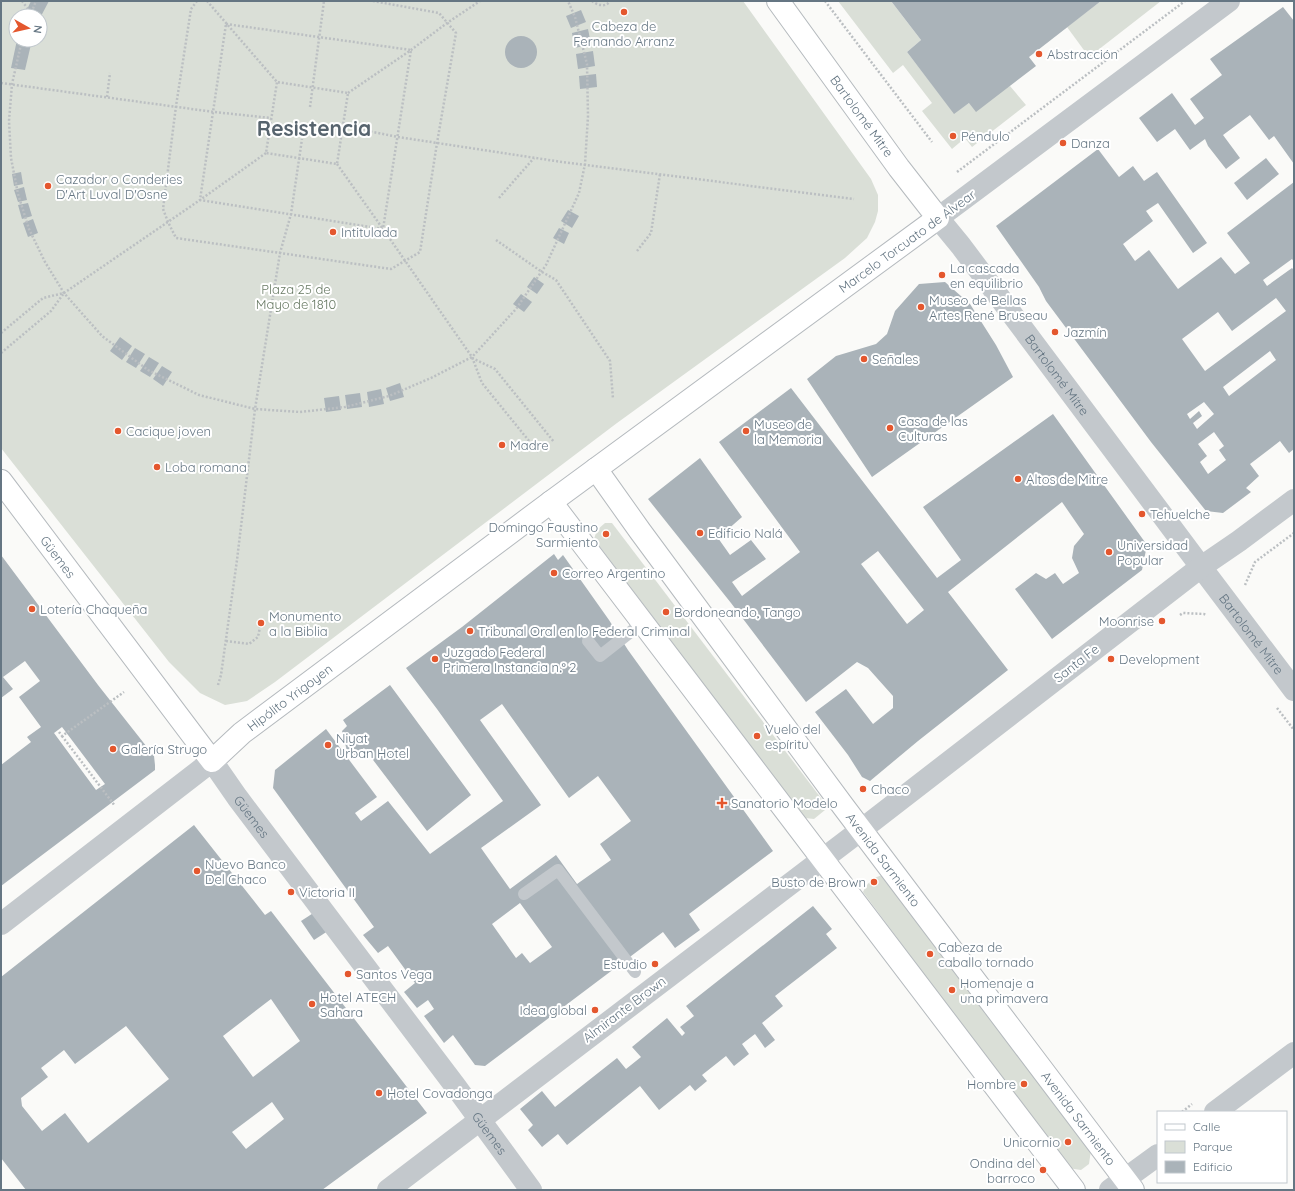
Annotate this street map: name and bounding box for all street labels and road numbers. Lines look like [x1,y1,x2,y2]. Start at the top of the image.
street label: Bartolomé Mitre [827,72,897,160]
street label: Marcelo Torcuato de Alvear [835,186,979,296]
street label: Bartolomé Mitre [1022,331,1093,418]
street label: Güemes [37,532,79,581]
street label: Bartolomé Mitre [1216,590,1287,678]
street label: Santa Fe [1050,640,1102,686]
street label: Hipólito Yrigoyen [244,660,335,734]
street label: Güemes [231,792,273,841]
street label: Avenida Sarmiento [843,809,924,910]
street label: Almirante Brown [579,973,669,1045]
street label: Avenida Sarmiento [1038,1068,1120,1169]
street label: Güemes [469,1109,511,1158]

